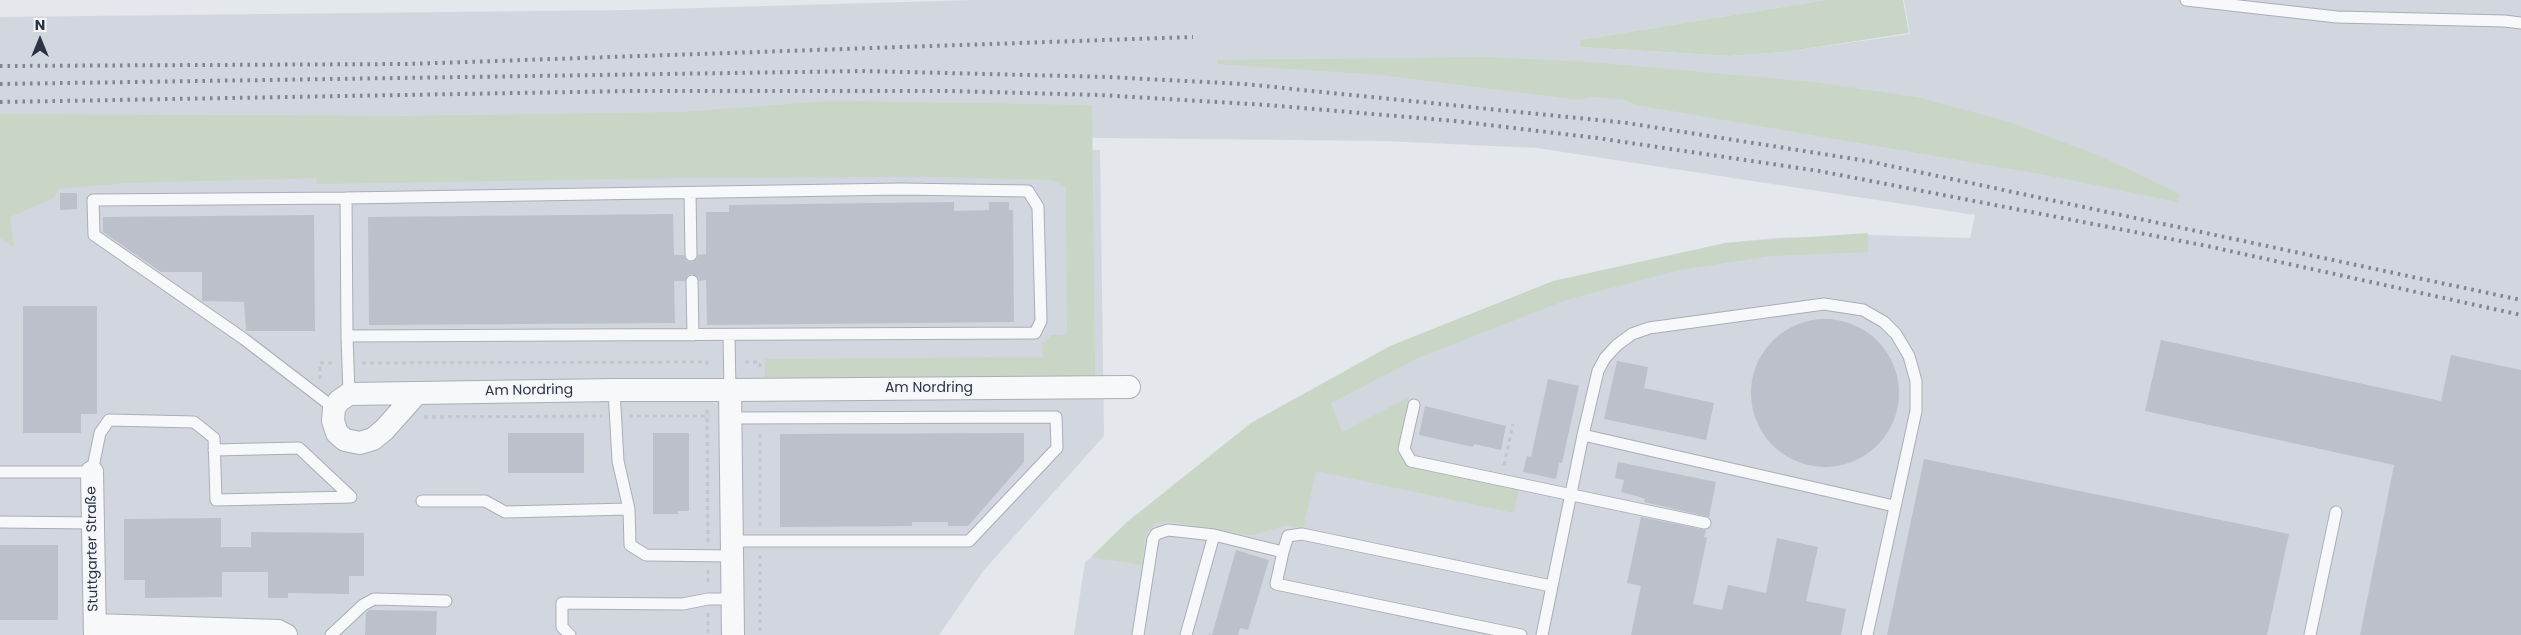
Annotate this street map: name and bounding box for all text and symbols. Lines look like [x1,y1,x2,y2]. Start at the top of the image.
north arrow [15,15,65,65]
text: N [35,15,45,35]
street label: Am Nordring [885,380,973,396]
street label: Am Nordring [485,382,573,400]
street label: Stuttgarter Straße [84,486,102,612]

